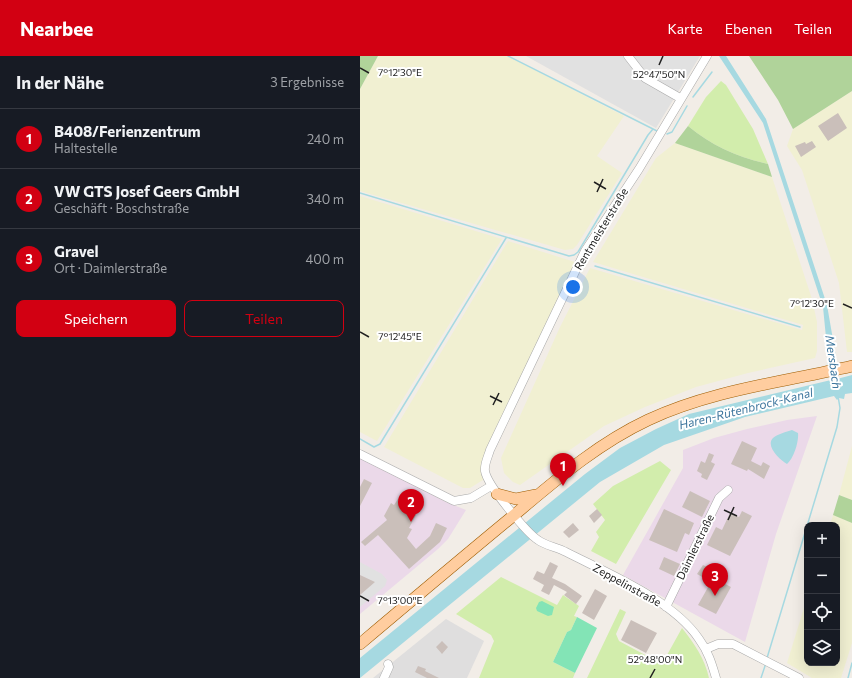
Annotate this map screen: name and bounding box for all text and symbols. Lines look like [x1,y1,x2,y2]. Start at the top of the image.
text: Nearbee [20,17,93,40]
text: Karte [667,20,703,37]
text: Ebenen [725,20,772,37]
text: Teilen [794,20,832,37]
text: 7°12'30"E [378,66,422,78]
text: 52°47'50"N [633,68,685,80]
text: In der Nähe [16,72,104,93]
text: 3 Ergebnisse [270,74,344,90]
text: B408/Ferienzentrum [54,122,201,140]
text: 1 [26,131,32,147]
text: 240 m [307,131,344,147]
text: Haltestelle [54,140,117,156]
text: VW GTS Josef Geers GmbH [54,182,240,200]
street label: Rentmeisterstraße [571,185,630,272]
text: 2 [25,191,33,207]
text: 340 m [306,191,344,207]
text: Geschäft · Boschstraße [54,200,189,216]
text: Gravel [54,242,99,260]
text: 3 [25,251,33,267]
text: 400 m [305,251,344,267]
text: Ort · Daimlerstraße [54,260,167,276]
your location [563,277,583,297]
text: 7°12'30"E [790,297,834,309]
button: Speichern [16,300,176,337]
button: Teilen [184,300,344,337]
text: 7°12'45"E [378,330,422,342]
water label: Mersbach [823,334,845,390]
water label: Haren-Rütenbrock-Kanal [677,384,815,431]
pin: 1 [550,453,576,486]
pin: 2 [398,489,424,522]
street label: Daimlerstraße [673,512,716,582]
map controls [804,522,840,666]
button: + [804,522,840,558]
button: − [804,558,840,594]
street label: Zeppelinstraße [591,560,664,609]
pin: 3 [702,563,728,596]
text: 7°13'00"E [378,594,422,606]
button: locate [804,594,840,630]
button: layers [804,630,840,666]
text: 52°48'00"N [628,653,682,665]

